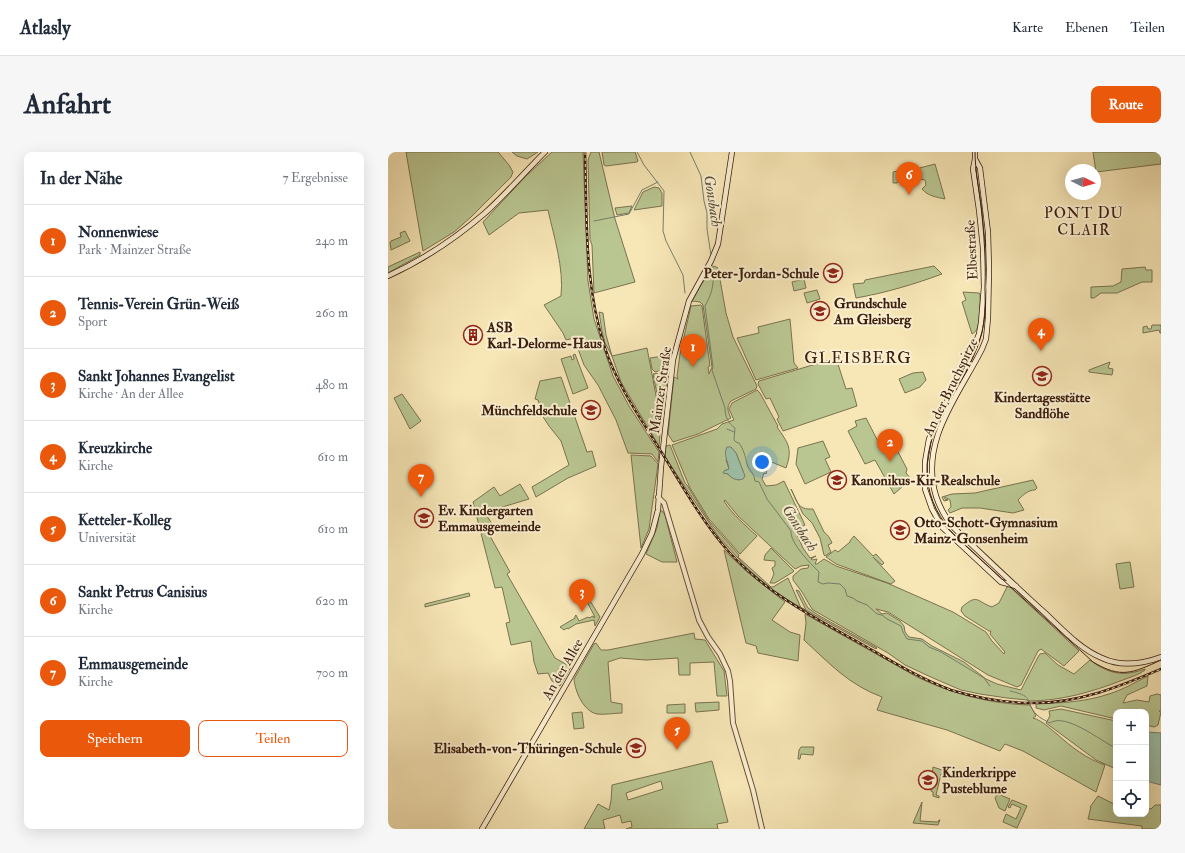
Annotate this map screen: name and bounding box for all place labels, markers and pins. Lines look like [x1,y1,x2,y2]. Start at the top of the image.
pin: 6 [896,162,922,195]
school or university icon: Peter-Jordan-Schule [822,262,844,284]
place label: Peter-Jordan-Schule [703,265,819,283]
place label: Grundschule Am Gleisberg [833,295,912,329]
school or university icon: Grundschule Am Gleisberg [809,300,831,322]
pin: 4 [1028,318,1054,351]
place label: ASB Karl-Delorme-Haus [486,319,602,352]
building icon: ASB Karl-Delorme-Haus [462,324,484,346]
pin: 1 [680,334,706,367]
school or university icon: Kindertagesstätte Sandflöhe [1031,365,1053,387]
place label: Kindertagesstätte Sandflöhe [994,389,1090,422]
school or university icon: Münchfeldschule [580,399,602,421]
place label: Münchfeldschule [480,402,577,419]
pin: 2 [877,429,903,462]
pin: 7 [408,464,434,497]
school or university icon: Kanonikus-Kir-Realschule [826,469,848,491]
place label: Kanonikus-Kir-Realschule [851,472,1000,489]
place label: Ev. Kindergarten Emmausgemeinde [438,502,541,536]
school or university icon: Ev. Kindergarten Emmausgemeinde [413,507,435,529]
place label: Otto-Schott-Gymnasium Mainz-Gonsenheim [913,514,1058,547]
school or university icon: Otto-Schott-Gymnasium Mainz-Gonsenheim [889,519,911,541]
pin: 3 [569,579,595,612]
pin: 5 [664,717,690,750]
school or university icon: Elisabeth-von-Thüringen-Schule [625,737,647,759]
place label: Elisabeth-von-Thüringen-Schule [433,740,622,758]
place label: Kinderkrippe Pusteblume [942,764,1016,797]
school or university icon: Kinderkrippe Pusteblume [917,769,939,791]

